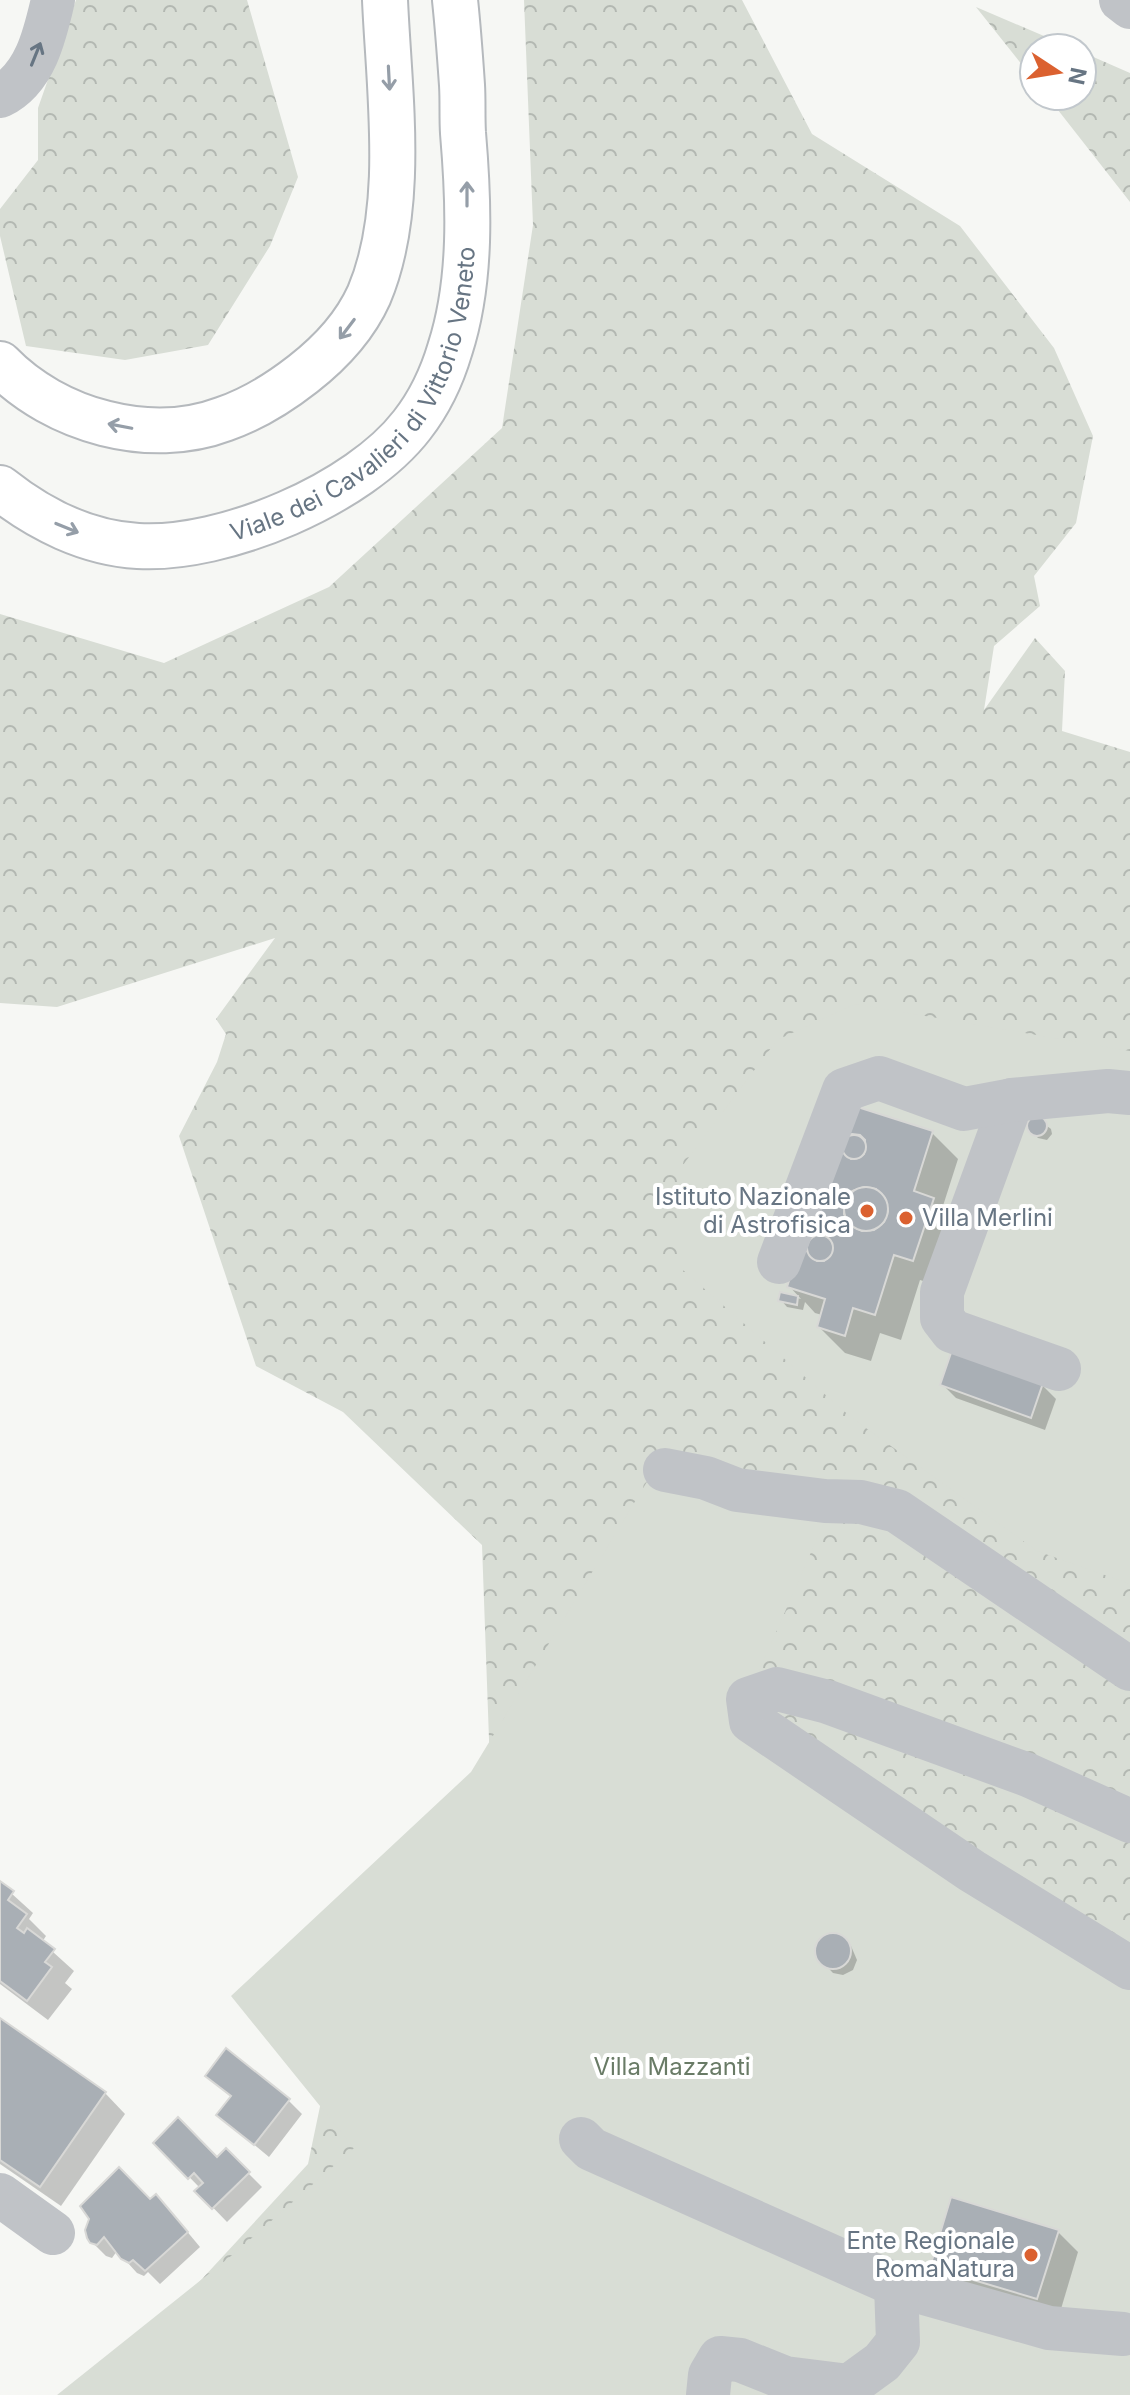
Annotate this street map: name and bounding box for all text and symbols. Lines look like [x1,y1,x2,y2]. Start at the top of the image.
north arrow [1018,32,1098,112]
one-way arrow [30,42,44,67]
one-way arrow [382,64,397,91]
text: N [1063,65,1092,87]
one-way arrow [460,181,475,208]
street label: Viale dei Cavalieri di Vittorio Veneto [227,246,481,547]
one-way arrow [339,318,356,339]
one-way arrow [108,417,134,432]
one-way arrow [54,521,79,536]
place label: Istituto Nazionale di Astrofisica [655,1182,851,1239]
marker: Istituto Nazionale di Astrofisica [858,1202,876,1220]
place label: Villa Merlini [922,1203,1053,1232]
marker: Villa Merlini [897,1209,915,1227]
park label: Villa Mazzanti [593,2052,751,2081]
place label: Ente Regionale RomaNatura [847,2226,1015,2283]
marker: Ente Regionale RomaNatura [1022,2246,1040,2264]

